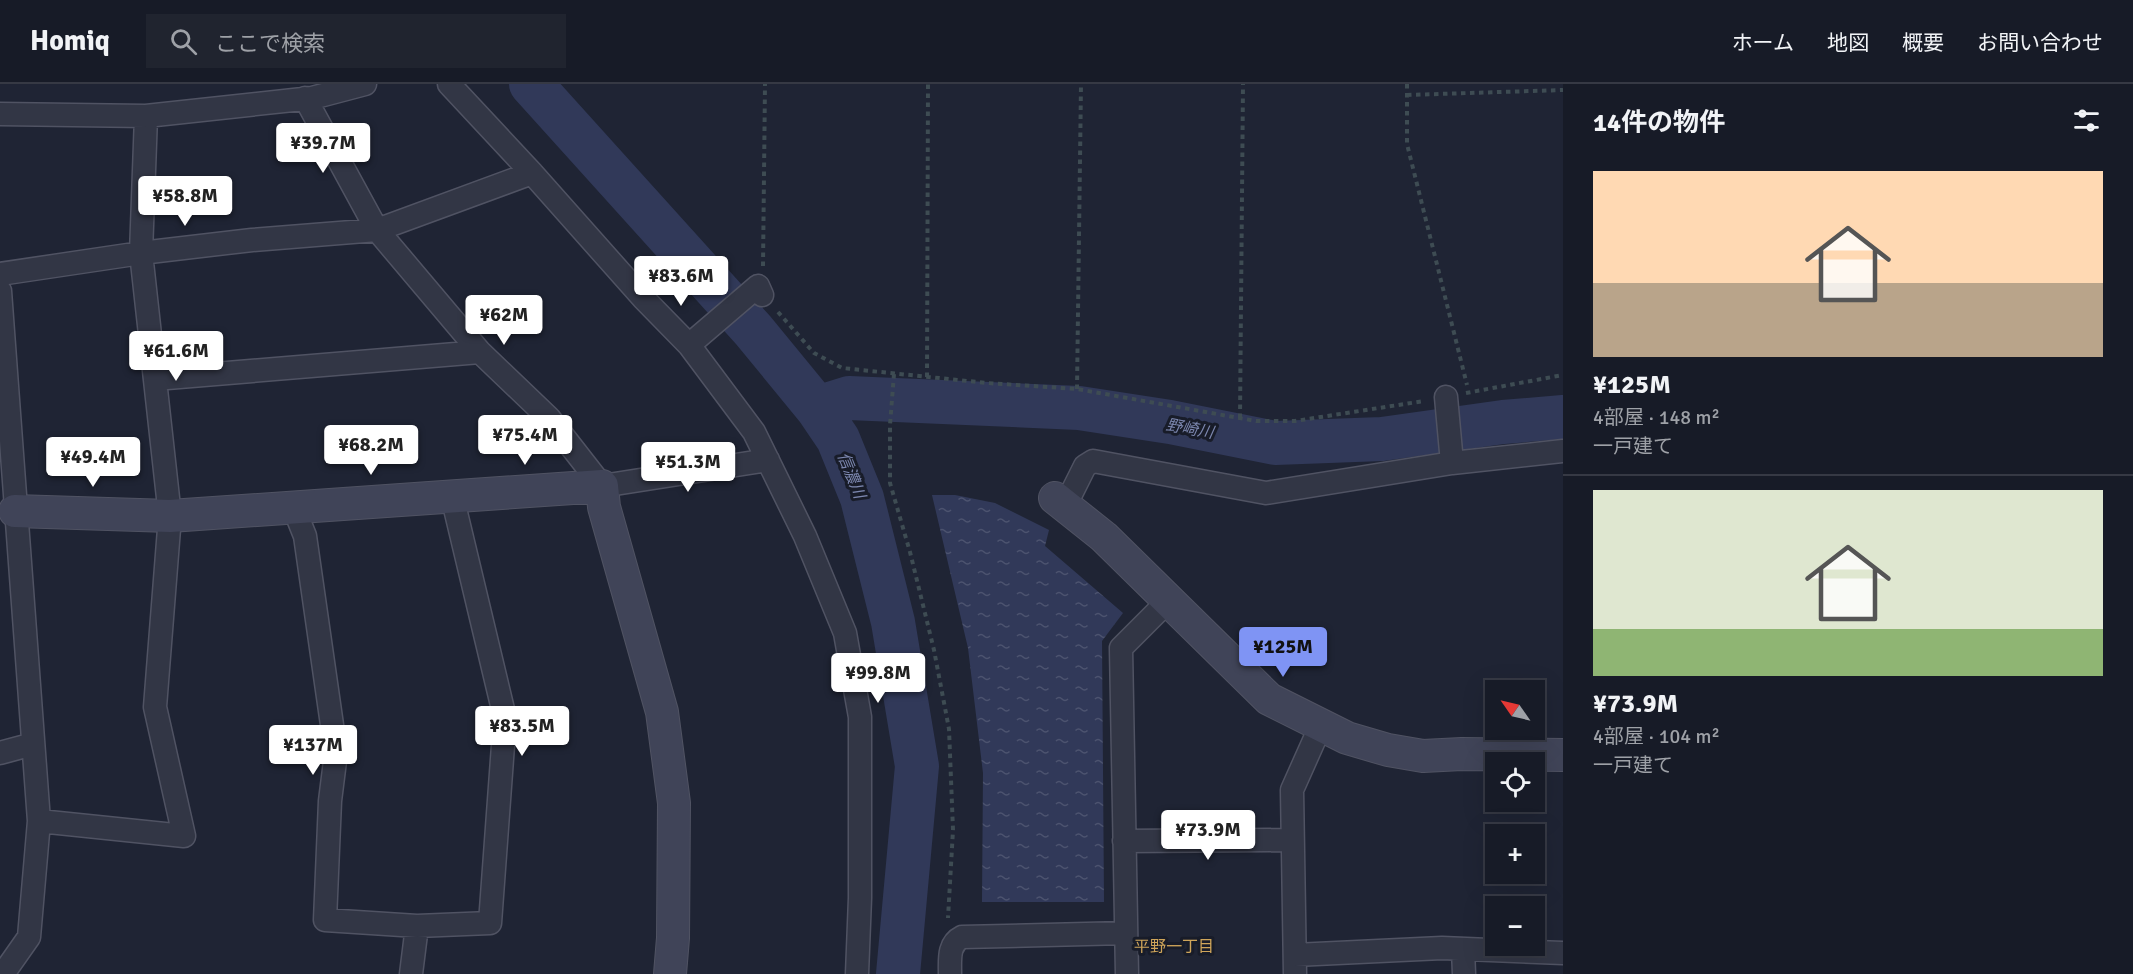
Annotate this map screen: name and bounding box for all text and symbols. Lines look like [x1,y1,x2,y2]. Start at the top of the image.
search box [146,14,566,68]
text: Homiq [30,24,110,58]
icon: search [167,25,200,58]
text: ここで検索 [215,30,325,57]
text: ホーム [1732,30,1794,56]
text: 地図 [1827,30,1869,56]
text: 概要 [1902,30,1944,56]
text: お問い合わせ [1977,30,2103,56]
icon: filters [2070,104,2103,137]
text: 14件の物件 [1593,107,1725,139]
pin: ¥39.7M [274,123,372,174]
text: ¥39.7M [290,130,356,155]
pin: ¥58.8M [136,176,234,227]
text: ¥58.8M [152,183,218,208]
icon: home [1794,210,1902,318]
pin: ¥83.6M [632,256,730,307]
text: ¥83.6M [648,263,714,288]
pin: ¥62M [468,295,540,346]
text: ¥62M [479,302,529,327]
pin: ¥61.6M [127,331,225,382]
text: ¥61.6M [143,338,209,363]
text: ¥125M [1593,369,1671,401]
text: 4部屋 · 148 m² [1593,405,1720,430]
pin: ¥75.4M [476,415,574,466]
water label: 野崎川 [1164,415,1217,443]
text: ¥75.4M [492,422,558,447]
pin: ¥68.2M [322,425,420,476]
text: ¥68.2M [338,432,404,457]
text: 一戸建て [1593,434,1673,459]
pin: ¥49.4M [44,437,142,488]
pin: ¥51.3M [639,442,737,493]
text: ¥49.4M [60,444,126,469]
text: ¥51.3M [655,449,721,474]
water label: 信濃川 [833,449,870,503]
icon: home [1794,529,1902,637]
pin: ¥125M [1241,627,1325,678]
text: ¥125M [1253,634,1313,659]
pin: ¥99.8M [829,653,927,704]
text: ¥99.8M [845,660,911,685]
north arrow [1485,680,1545,740]
map controls [1485,680,1545,956]
text: ¥73.9M [1593,688,1678,720]
pin: ¥83.5M [473,706,571,757]
text: ¥83.5M [489,713,555,738]
text: 4部屋 · 104 m² [1593,724,1720,749]
pin: ¥137M [271,725,355,776]
text: ¥137M [283,732,343,757]
button: locate [1485,752,1545,812]
text: 一戸建て [1593,753,1673,778]
pin: ¥73.9M [1159,810,1257,861]
text: ¥73.9M [1175,817,1241,842]
button: + [1485,824,1545,884]
button: − [1485,896,1545,956]
district label: 平野一丁目 [1134,937,1214,957]

